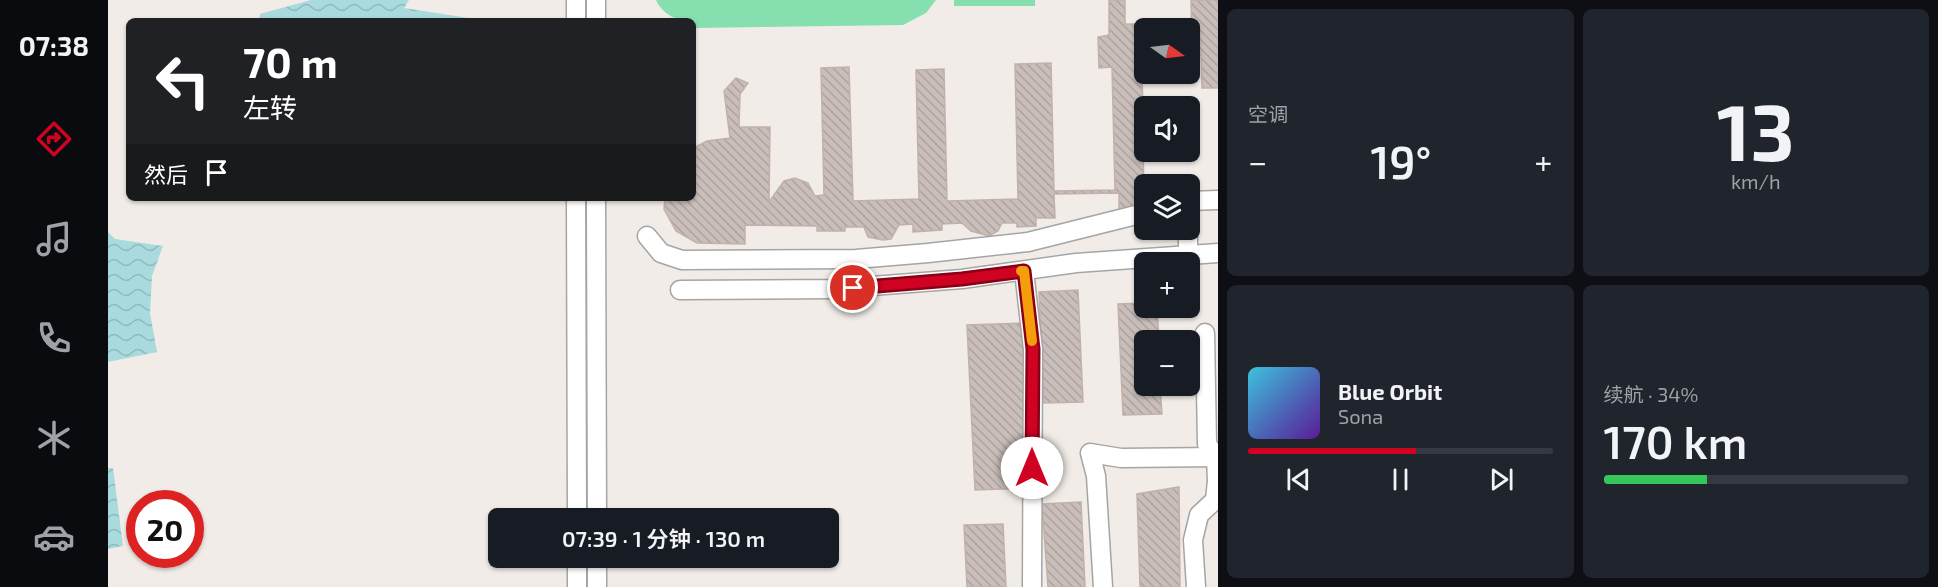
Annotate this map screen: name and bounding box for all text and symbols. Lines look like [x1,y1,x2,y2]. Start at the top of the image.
north arrow [1134,18,1200,84]
map controls [1134,18,1200,396]
text: 07:38 [19,29,89,61]
text: 70 m [243,36,338,86]
icon: left [144,42,222,120]
text: 13 [1717,83,1795,177]
text: 左转 [243,91,297,123]
button: sound [1134,96,1200,162]
text: 空调 [1248,102,1288,126]
icon: directions [33,118,75,160]
text: 19° [1370,134,1431,188]
text: − [1248,141,1267,181]
text: + [1534,141,1553,181]
icon: arrive [200,156,233,189]
text: 然后 [144,161,188,187]
text: km/h [1731,169,1781,193]
button: layers [1134,174,1200,240]
icon: music [33,218,75,260]
button: + [1134,252,1200,318]
pin [827,262,878,313]
icon: arrive [836,271,869,304]
icon: phone [33,317,75,359]
button: − [1134,330,1200,396]
text: Blue Orbit [1338,378,1442,404]
text: 续航 · 34% [1604,382,1698,406]
text: Sona [1338,404,1383,428]
text: 170 km [1604,414,1747,468]
icon: climate [33,417,75,459]
position arrow [1000,436,1064,500]
icon: previous [1282,463,1315,496]
icon: pause [1384,463,1417,496]
icon: next [1485,463,1518,496]
speed limit sign: 20 [126,490,204,568]
icon: car [33,516,75,558]
text: 07:39 · 1 分钟 · 130 m [562,525,765,551]

